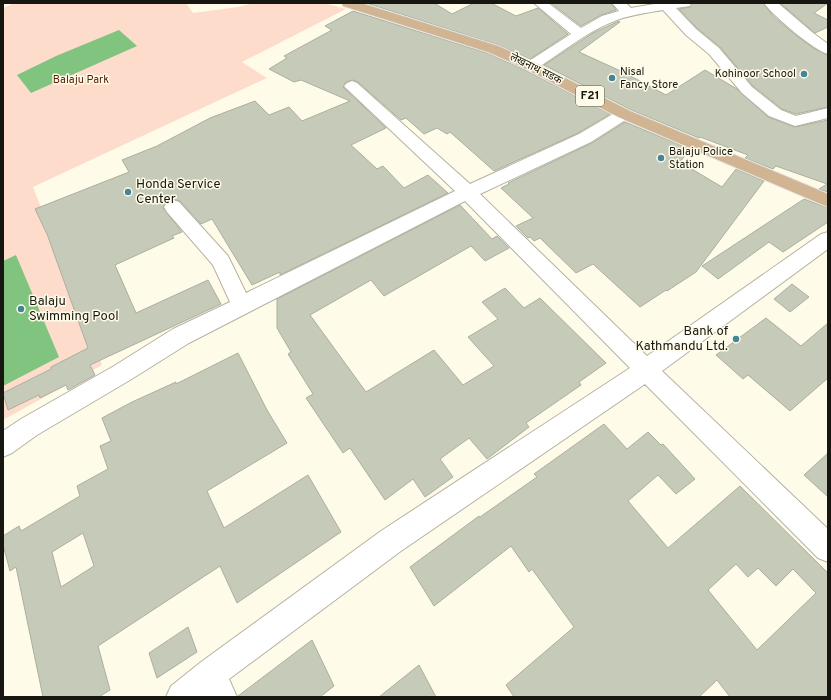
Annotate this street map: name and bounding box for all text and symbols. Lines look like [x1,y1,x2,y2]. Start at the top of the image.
street label: लेखनाथ सडक [507,50,565,88]
place label: Nisal Fancy Store [620,65,678,92]
place label: Kohinoor School [715,67,796,81]
marker: Kohinoor School [799,69,809,79]
park label: Balaju Park [53,73,109,87]
marker: Nisal Fancy Store [607,73,617,83]
road number: F21 [576,86,604,106]
place label: Balaju Police Station [669,145,733,172]
marker: Balaju Police Station [656,153,666,163]
place label: Honda Service Center [136,177,220,208]
marker: Honda Service Center [123,187,133,197]
place label: Balaju Swimming Pool [29,294,119,325]
marker: Balaju Swimming Pool [16,304,26,314]
place label: Bank of Kathmandu Ltd. [635,324,729,355]
marker: Bank of Kathmandu Ltd. [731,334,741,344]

